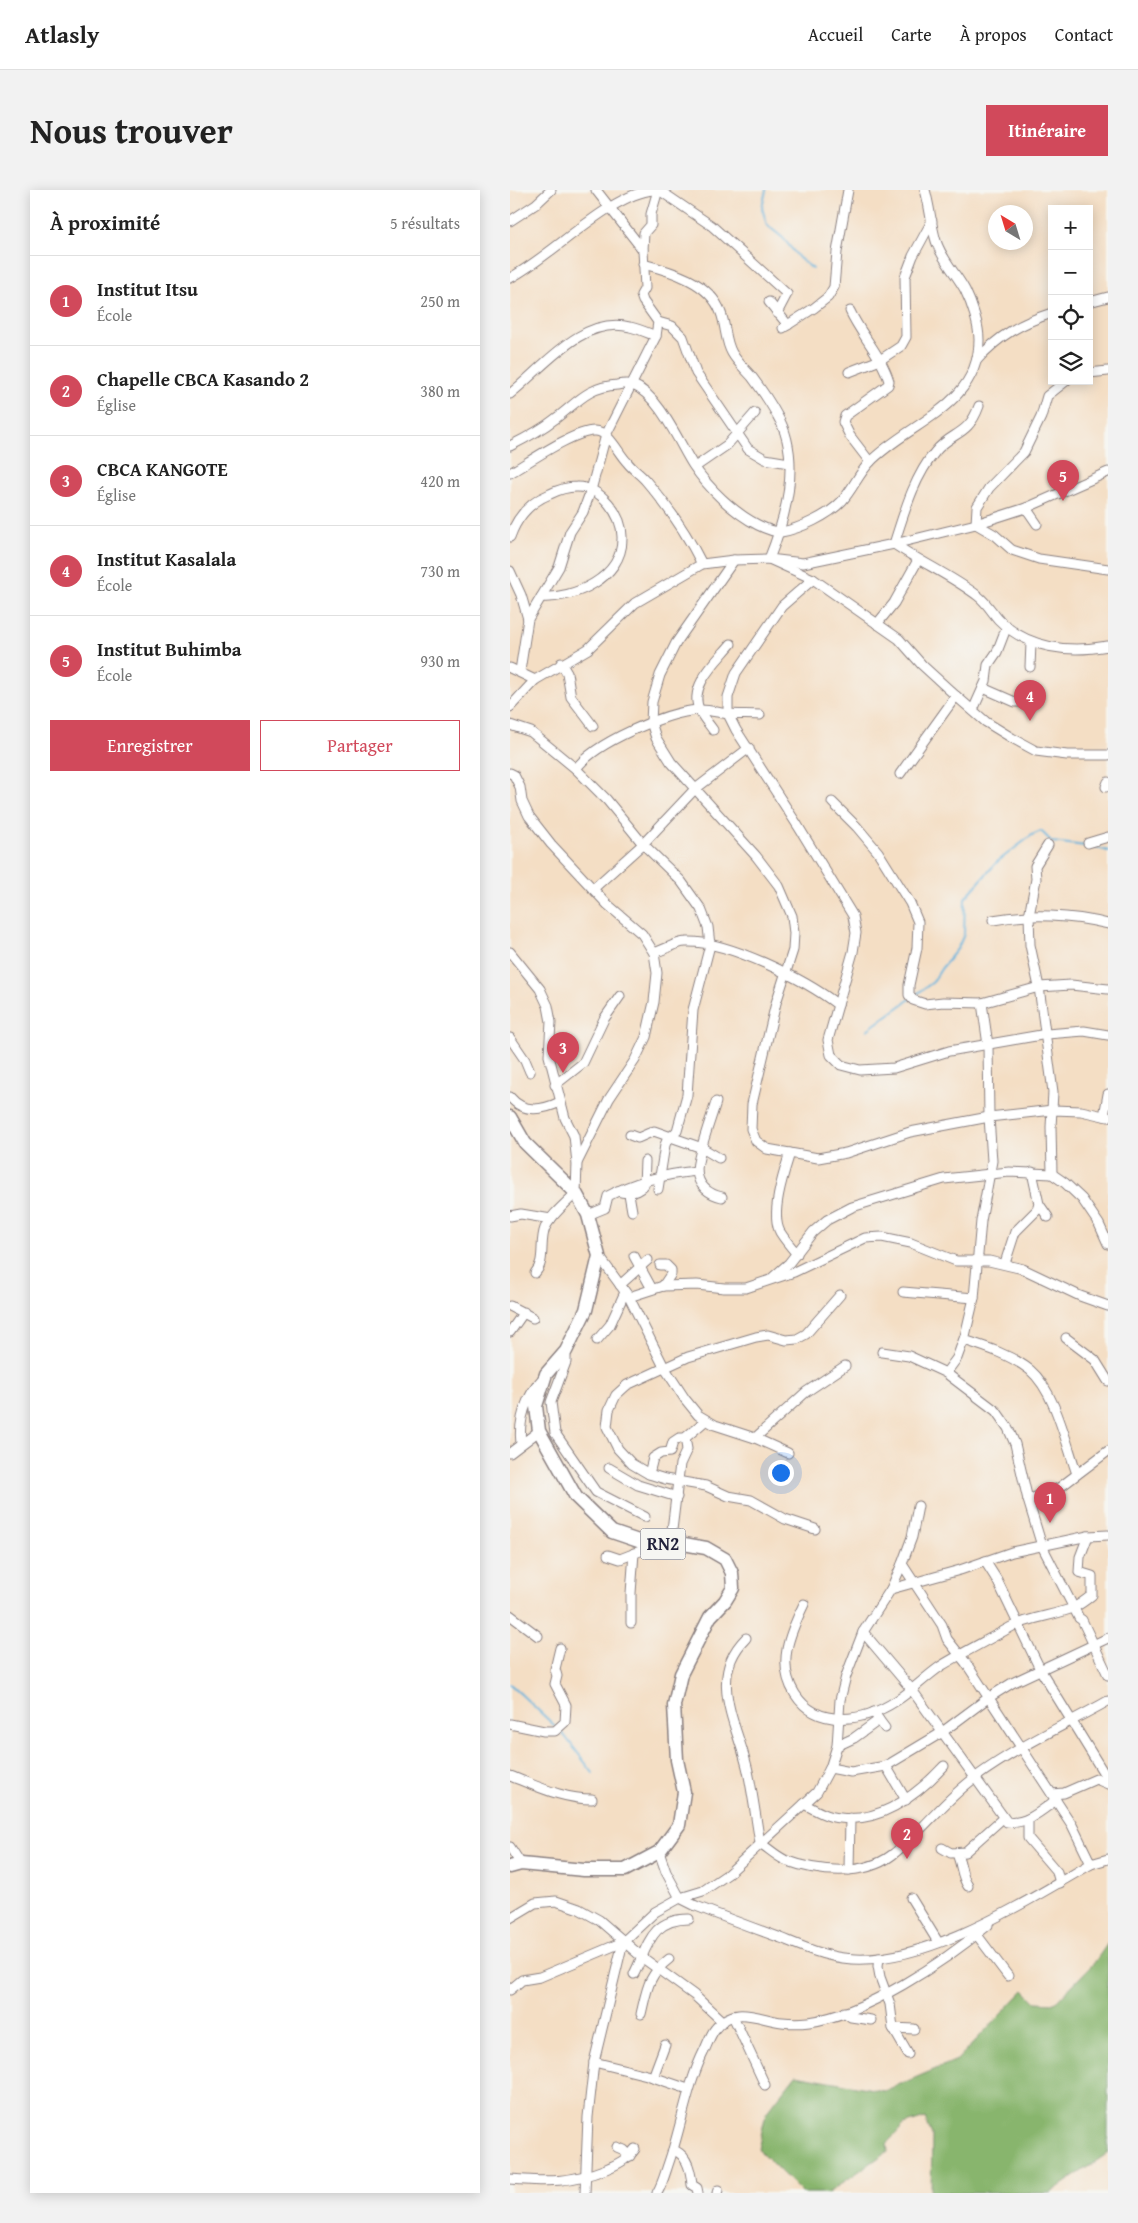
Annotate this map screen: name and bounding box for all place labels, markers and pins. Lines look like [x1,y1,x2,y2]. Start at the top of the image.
pin: 5 [1047,460,1079,501]
pin: 4 [1014,680,1046,721]
pin: 3 [547,1032,579,1073]
pin: 1 [1034,1482,1066,1523]
pin: 2 [891,1818,923,1859]

